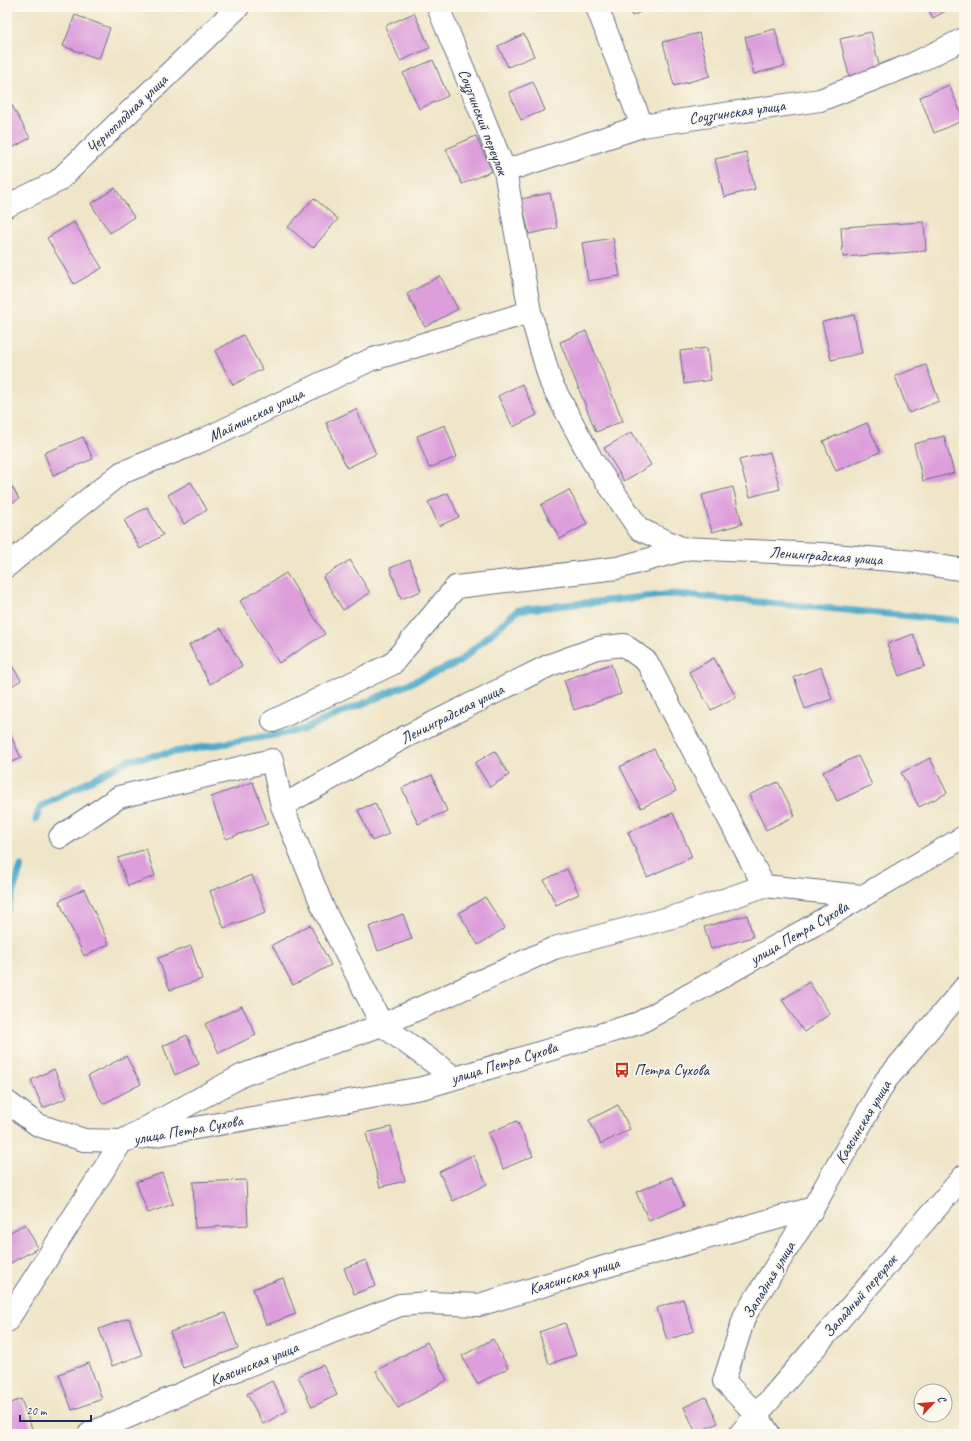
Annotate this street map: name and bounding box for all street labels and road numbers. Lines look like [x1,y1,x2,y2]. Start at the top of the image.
street label: Соузгинский переулок [454,66,513,180]
street label: Черноплодная улица [82,69,173,158]
street label: Соузгинская улица [688,95,788,129]
street label: Майминская улица [205,383,308,447]
street label: Ленинградская улица [769,542,885,570]
street label: Ленинградская улица [397,679,508,749]
street label: улица Петра Сухова [745,896,853,970]
street label: улица Петра Сухова [447,1037,561,1089]
street label: Каясинская улица [830,1075,896,1167]
street label: улица Петра Сухова [131,1110,246,1150]
street label: Западная улица [738,1237,800,1322]
street label: Западный переулок [819,1249,903,1342]
street label: Каясинская улица [526,1252,623,1299]
street label: Каясинская улица [207,1337,303,1391]

